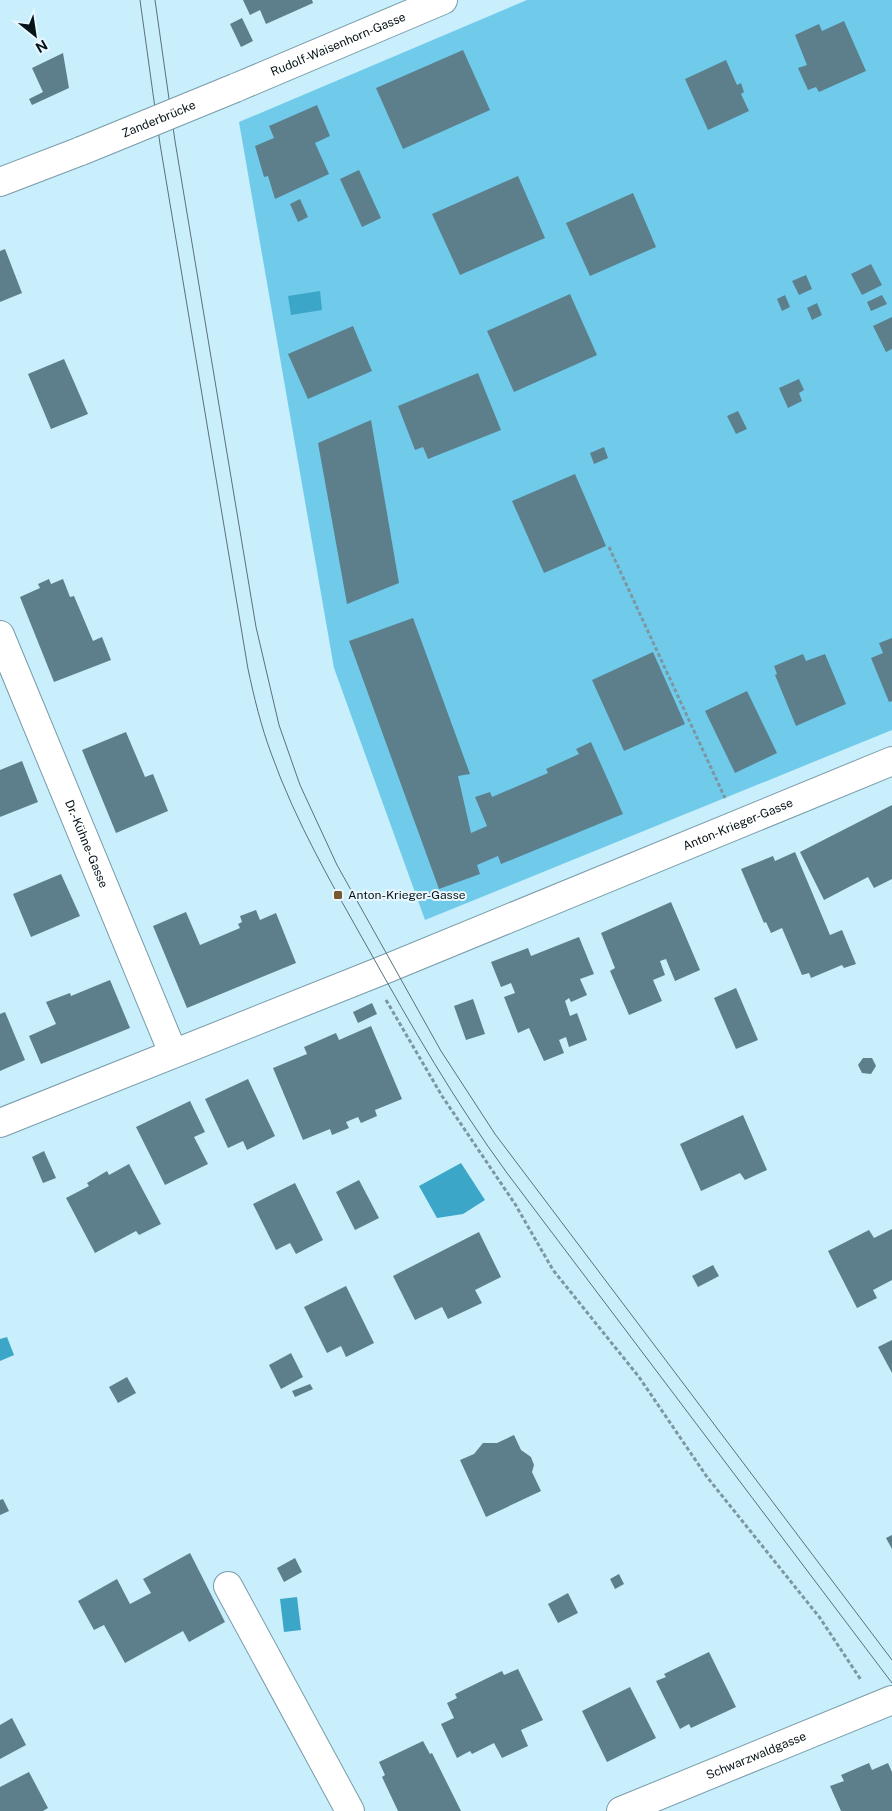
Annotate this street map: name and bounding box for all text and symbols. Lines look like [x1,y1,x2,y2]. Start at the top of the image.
north arrow [10,10,60,60]
street label: Rudolf-Waisenhorn-Gasse [269,10,408,79]
text: N [33,37,50,56]
street label: Zanderbrücke [120,98,198,141]
street label: Anton-Krieger-Gasse [681,795,795,853]
street label: Dr.-Kühne-Gasse [62,798,111,890]
place label: Anton-Krieger-Gasse [348,888,466,902]
marker: Anton-Krieger-Gasse [332,889,344,901]
street label: Schwarzwaldgasse [704,1729,808,1782]

